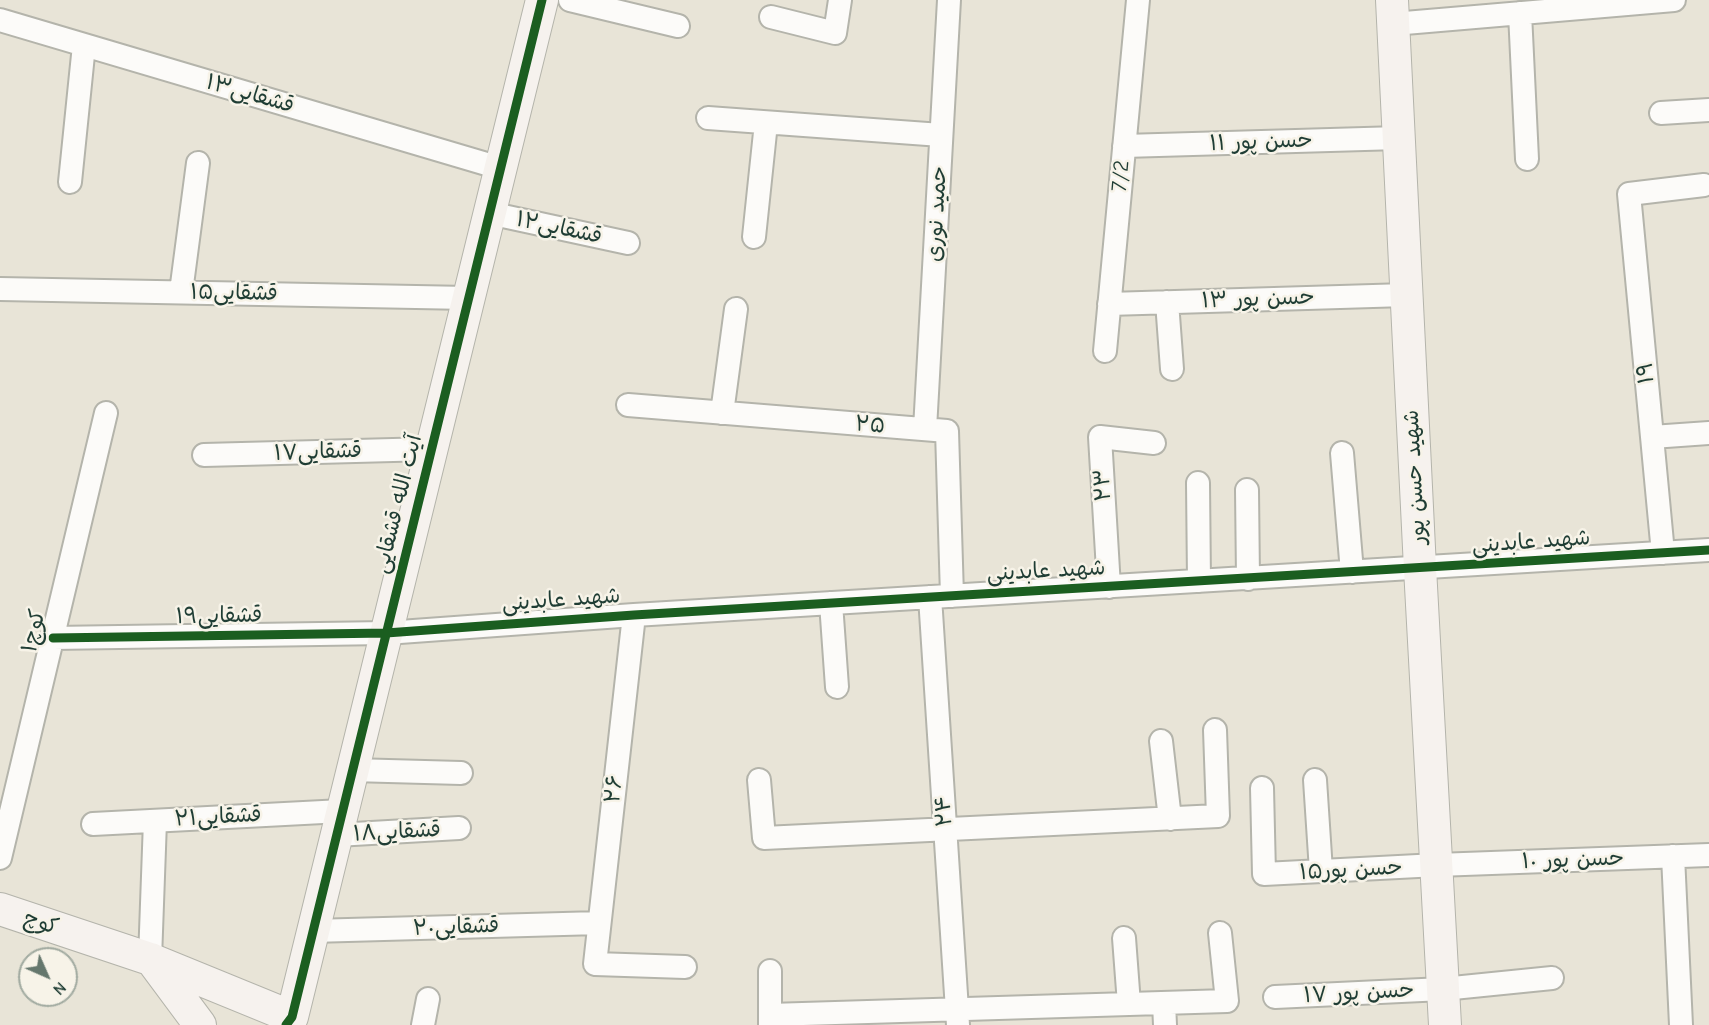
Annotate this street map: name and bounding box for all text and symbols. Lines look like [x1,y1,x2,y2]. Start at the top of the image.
street label: قشقایی۱۳ [203,69,297,119]
street label: ۱۱ حسن پور [1209,127,1313,157]
street label: 7/2 [1106,159,1136,193]
street label: حمید نوری [921,165,953,263]
street label: قشقایی۱۲ [514,206,604,250]
street label: ۱۵قشقایی [190,279,278,307]
street label: ۱۳ حسن پور [1201,284,1315,314]
street label: ۱۹ [1632,361,1660,385]
street label: شهید حسن پور [1398,409,1432,545]
street label: ۲۵ [854,411,886,439]
street label: آیت الله قشقایی [368,432,428,576]
street label: ۱۷قشقایی [274,437,362,467]
street label: ۲۳ [1089,468,1117,502]
street label: شهید عابدینی [1471,525,1591,559]
street label: شهید عابدینی [986,555,1106,587]
street label: شهید عابدینی [501,583,621,617]
street label: ۱۹قشقایی [176,602,262,630]
street label: کوچ۱ [16,607,52,655]
street label: ۲۶ [599,774,629,804]
street label: ۲۴ [930,794,958,828]
street label: قشقایی۲۱ [174,802,262,832]
street label: ۱۸قشقایی [352,817,442,847]
street label: ۱۰ حسن پور [1521,845,1625,875]
street label: حسن پور۱۵ [1299,854,1403,886]
street label: کوچ [20,905,62,941]
street label: ۲۰قشقایی [412,912,500,942]
north arrow [18,947,78,1007]
street label: ۱۷ حسن پور [1303,977,1415,1009]
text: N [49,978,69,998]

